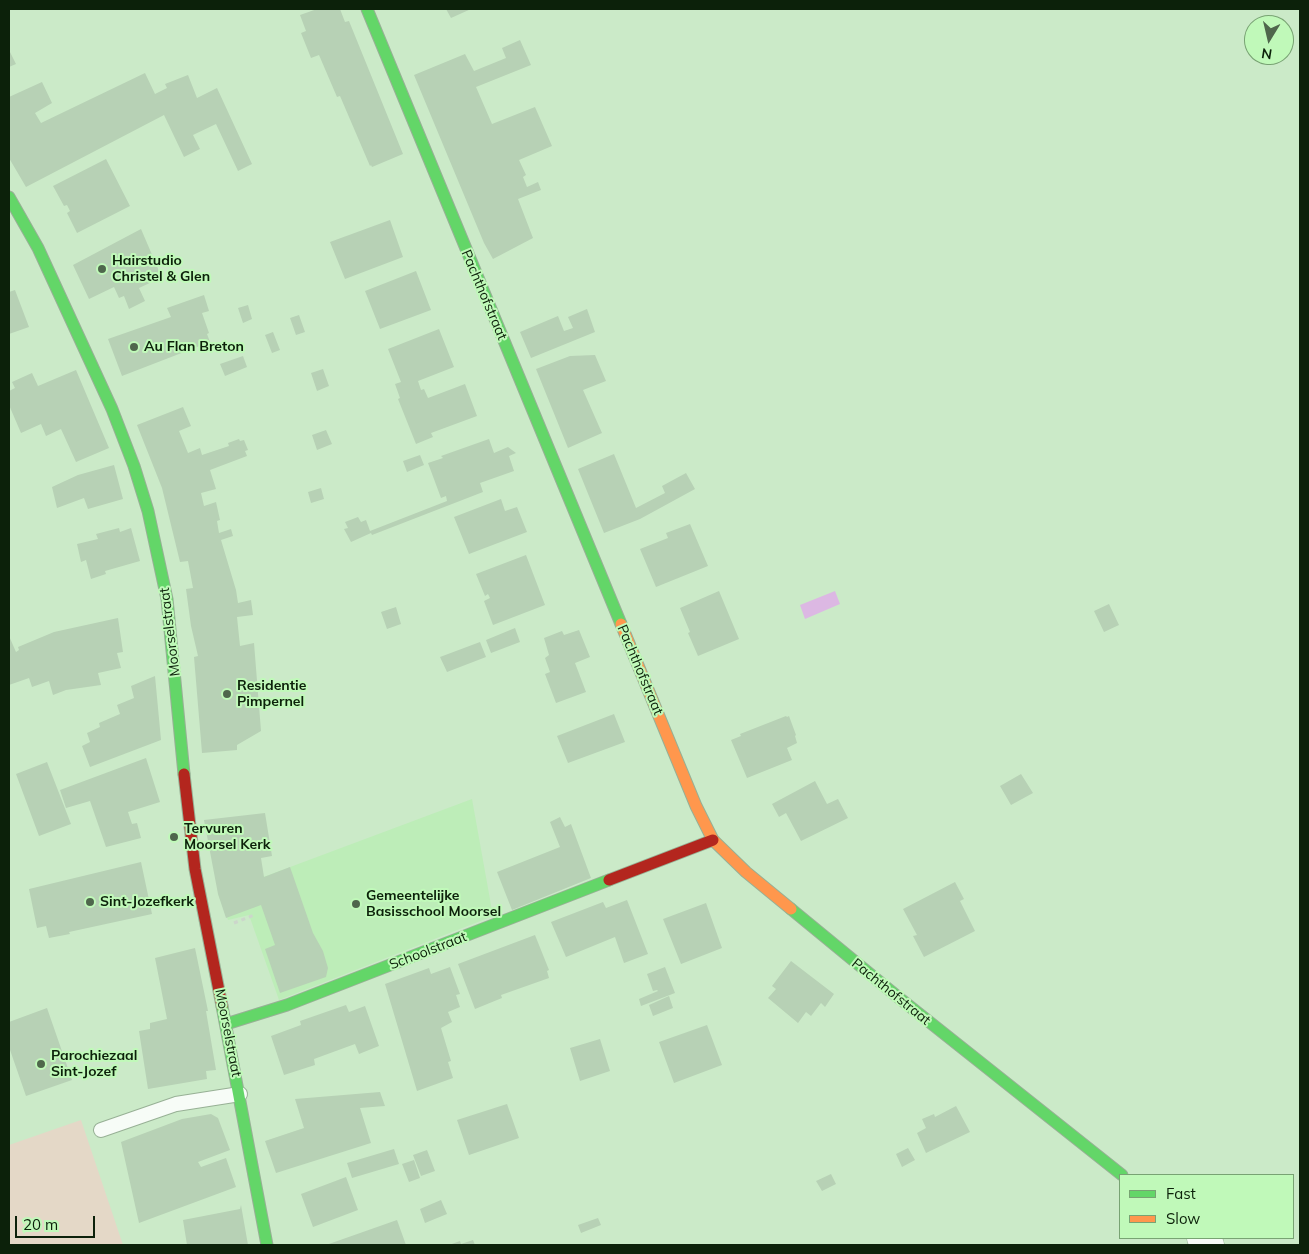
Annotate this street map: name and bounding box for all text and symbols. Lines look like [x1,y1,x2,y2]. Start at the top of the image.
north arrow [1244,15,1294,65]
text: N [1260,44,1273,64]
street label: Pachthofstraat [457,247,511,343]
place label: Hairstudio Christel & Glen [112,253,210,286]
marker: Hairstudio Christel & Glen [96,263,108,275]
place label: Au Flan Breton [144,339,244,355]
marker: Au Flan Breton [128,341,140,353]
street label: Moorselstraat [156,587,184,677]
street label: Pachthofstraat [613,622,667,718]
place label: Residentie Pimpernel [237,678,306,710]
marker: Residentie Pimpernel [221,688,233,700]
place label: Tervuren Moorsel Kerk [184,821,270,854]
marker: Tervuren Moorsel Kerk [168,831,180,843]
place label: Gemeentelijke Basisschool Moorsel [366,888,501,920]
place label: Sint-Jozefkerk [100,894,194,910]
marker: Sint-Jozefkerk [84,896,96,908]
marker: Gemeentelijke Basisschool Moorsel [350,898,362,910]
street label: Schoolstraat [387,929,469,973]
street label: Pachthofstraat [848,955,934,1029]
street label: Moorselstraat [211,988,245,1078]
place label: Parochiezaal Sint-Jozef [51,1048,137,1080]
marker: Parochiezaal Sint-Jozef [35,1058,47,1070]
legend [1119,1174,1294,1239]
text: Fast [1166,1184,1196,1203]
scale bar [18,1206,98,1238]
text: Slow [1166,1209,1200,1228]
text: 20 m [23,1215,58,1234]

